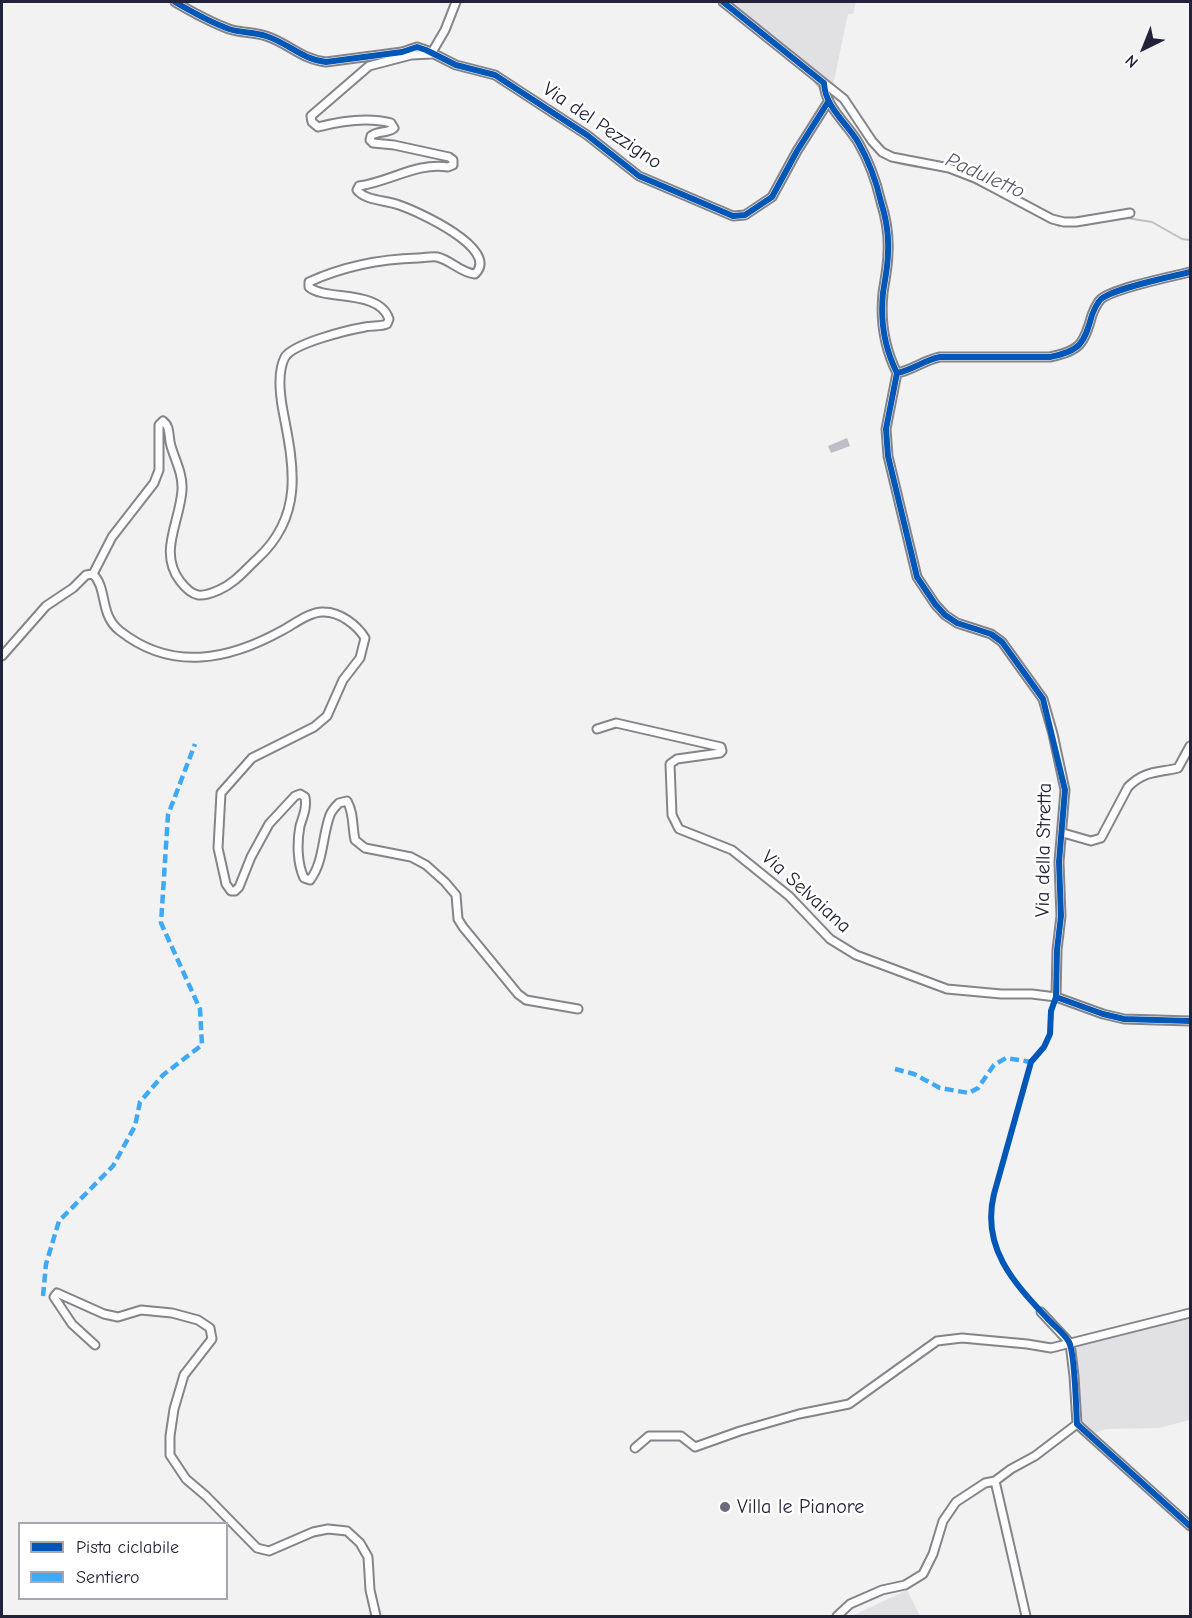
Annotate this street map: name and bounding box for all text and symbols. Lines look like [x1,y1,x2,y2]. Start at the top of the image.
north arrow [1114,18,1174,78]
text: N [1122,51,1142,71]
street label: Via del Pezzigno [538,77,666,175]
water label: Paduletto [942,147,1028,205]
street label: Via della Stretta [1031,783,1057,917]
street label: Via Selvaiana [756,846,856,938]
place label: Villa le Pianore [737,1495,864,1519]
marker: Villa le Pianore [718,1500,732,1514]
legend [18,1522,228,1600]
text: Pista ciclabile [76,1537,179,1558]
text: Sentiero [76,1567,140,1588]

